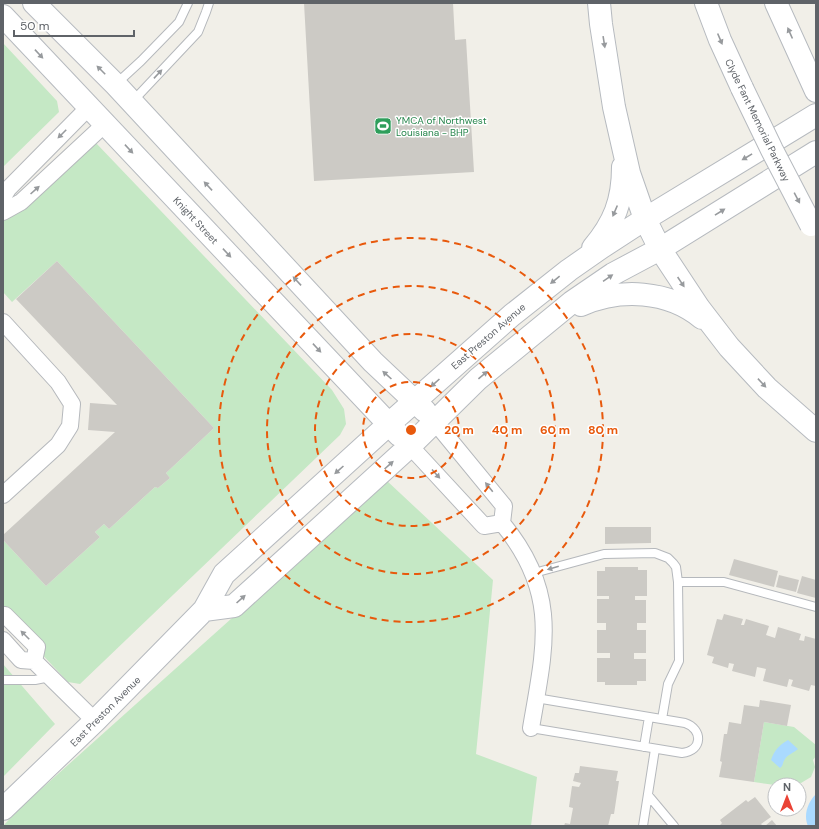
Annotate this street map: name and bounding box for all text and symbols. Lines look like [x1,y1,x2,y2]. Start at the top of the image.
scale bar [14,12,134,38]
text: 50 m [20,18,49,34]
one-way arrow [786,27,793,39]
one-way arrow [718,34,724,46]
one-way arrow [601,36,607,48]
one-way arrow [35,49,44,59]
street label: Clyde Fant Memorial Parkway [722,57,793,184]
one-way arrow [96,65,106,75]
one-way arrow [153,69,162,79]
place label: YMCA of Northwest Louisiana - BHP [396,114,487,139]
sports icon: YMCA of Northwest Louisiana - BHP [373,116,393,136]
one-way arrow [57,130,66,139]
one-way arrow [124,144,133,154]
one-way arrow [742,153,752,161]
one-way arrow [203,181,213,191]
one-way arrow [30,185,40,195]
one-way arrow [794,192,800,204]
street label: Knight Street [170,194,221,247]
one-way arrow [612,206,618,218]
one-way arrow [714,208,725,216]
one-way arrow [223,248,232,259]
one-way arrow [602,274,613,282]
one-way arrow [292,276,302,286]
one-way arrow [550,276,561,285]
one-way arrow [677,277,685,287]
street label: East Preston Avenue [448,300,528,372]
one-way arrow [312,343,322,353]
one-way arrow [381,370,392,379]
one-way arrow [477,370,488,379]
one-way arrow [430,378,440,388]
one-way arrow [758,378,767,388]
text: 20 m [444,422,474,438]
text: 40 m [492,422,522,438]
text: 60 m [540,422,570,438]
text: 80 m [588,422,618,438]
centre of rings [404,423,418,437]
one-way arrow [384,461,393,470]
one-way arrow [333,465,344,474]
one-way arrow [431,470,440,479]
one-way arrow [484,482,493,493]
one-way arrow [547,565,559,571]
one-way arrow [235,595,246,604]
one-way arrow [20,630,30,640]
street label: East Preston Avenue [67,673,144,749]
north arrow [767,777,807,817]
text: N [783,780,791,794]

